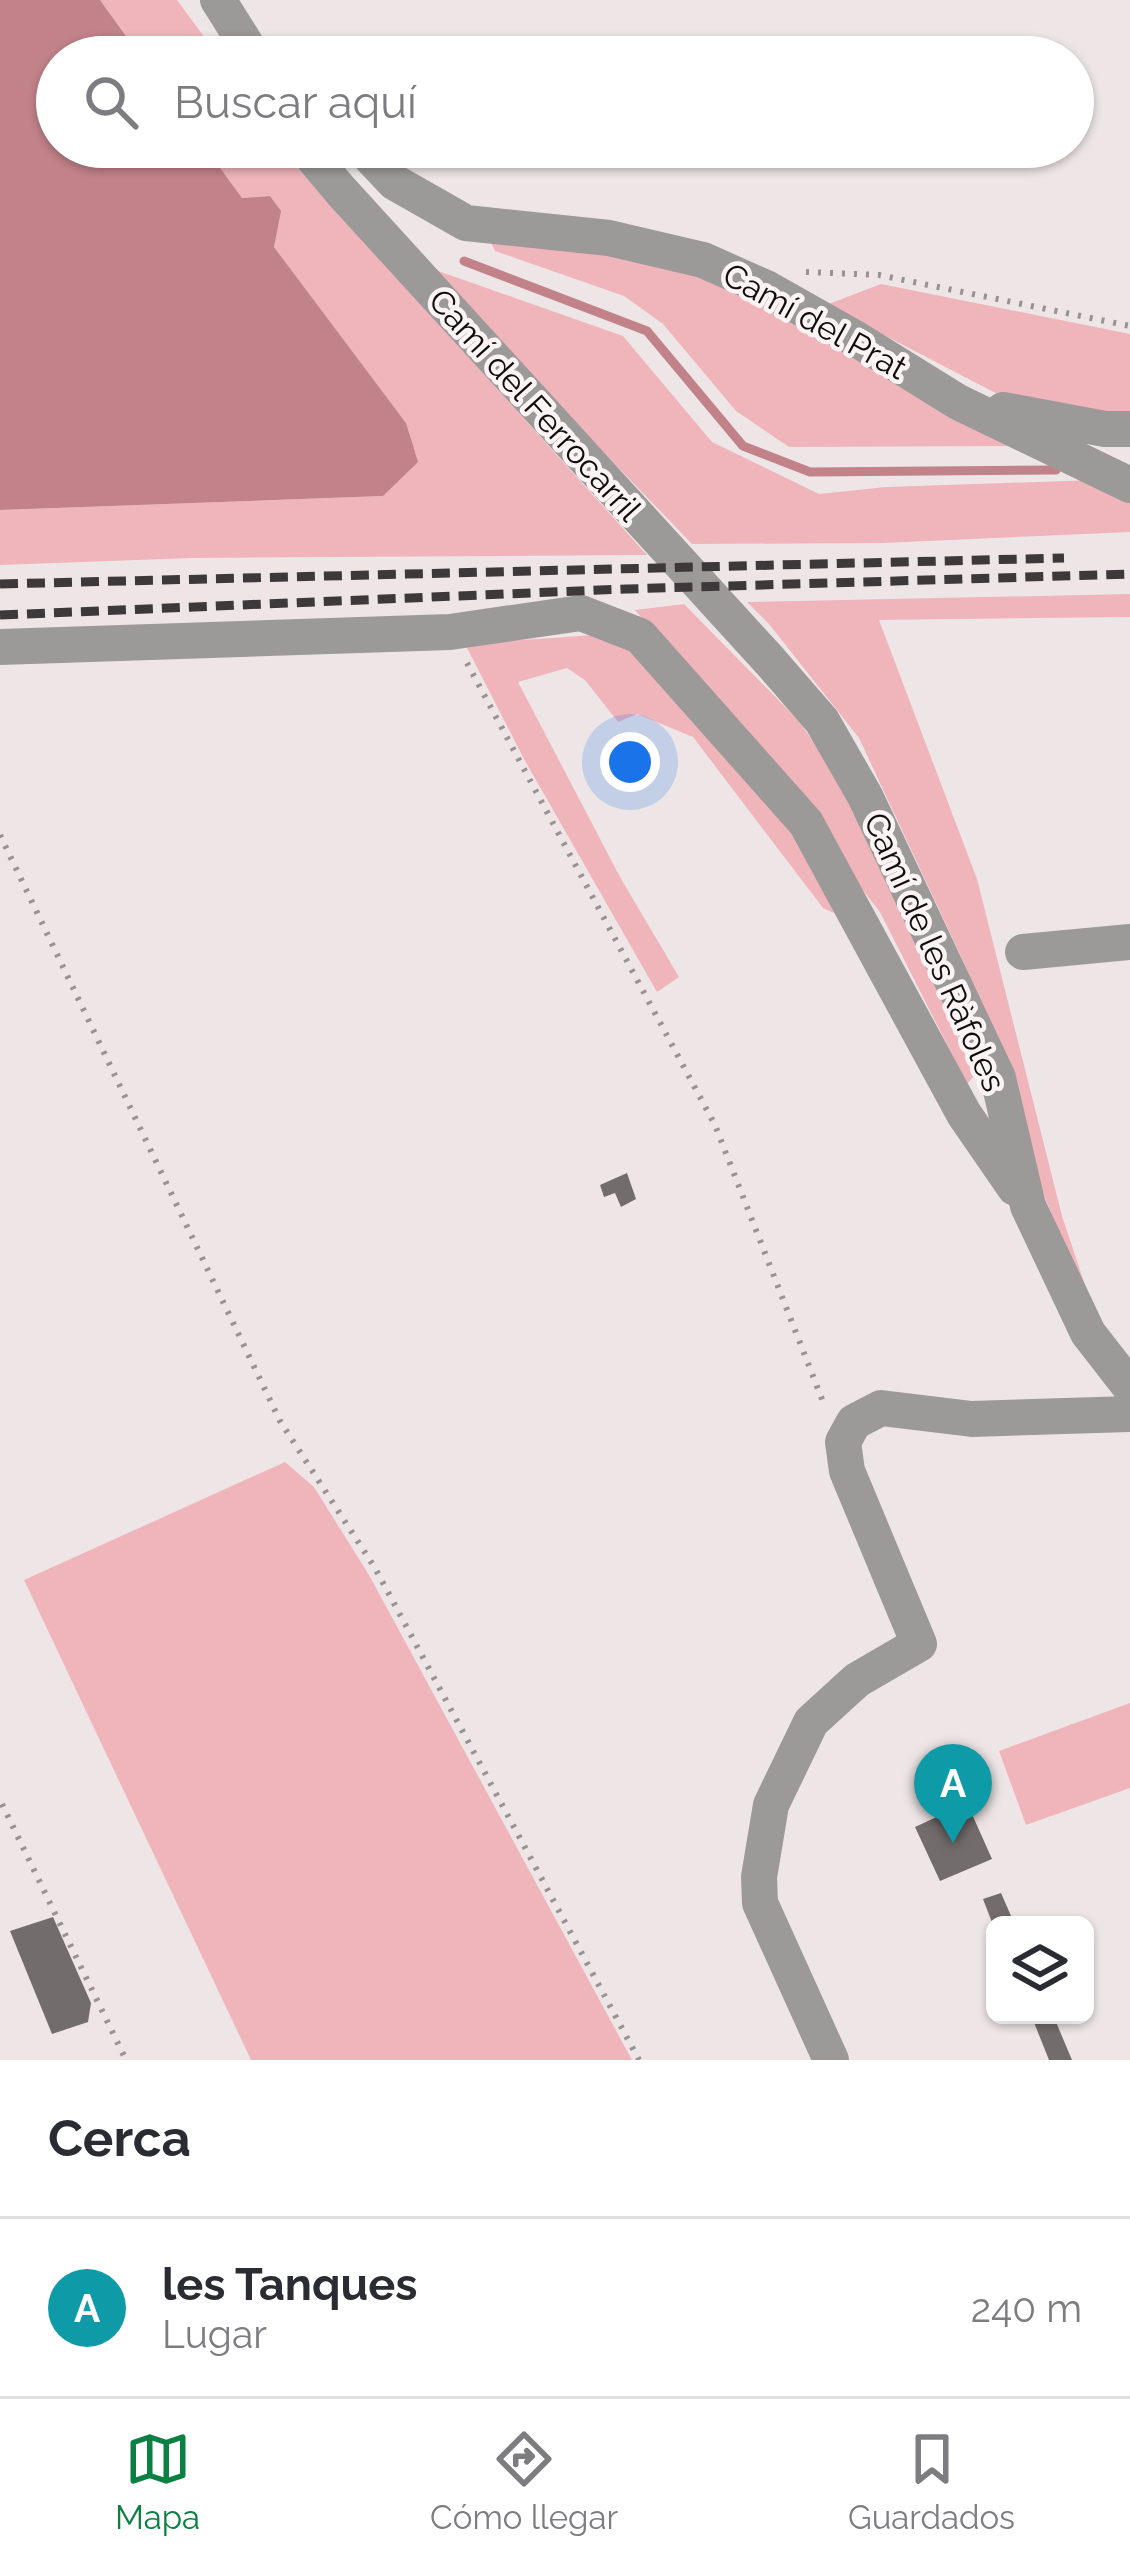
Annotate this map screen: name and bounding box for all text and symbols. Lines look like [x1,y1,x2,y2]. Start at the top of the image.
search box [36,36,1094,168]
icon: search [78,69,144,135]
text: Buscar aquí [174,76,417,129]
street label: Camí del Prat [716,255,914,387]
street label: Camí del Ferrocarril [421,281,650,530]
your location [600,732,660,792]
street label: Camí de les Ràfoles [856,807,1014,1097]
pin: A [914,1744,992,1843]
map controls [986,1916,1094,2024]
button: layers [986,1916,1094,2024]
text: Cerca [48,2108,191,2168]
text: les Tanques [162,2258,417,2311]
text: A [74,2285,100,2331]
text: 240 m [971,2285,1082,2331]
text: Lugar [162,2311,267,2357]
tab: Mapa [115,2426,200,2537]
tab: Cómo llegar [430,2426,618,2537]
tab: Guardados [848,2426,1015,2537]

